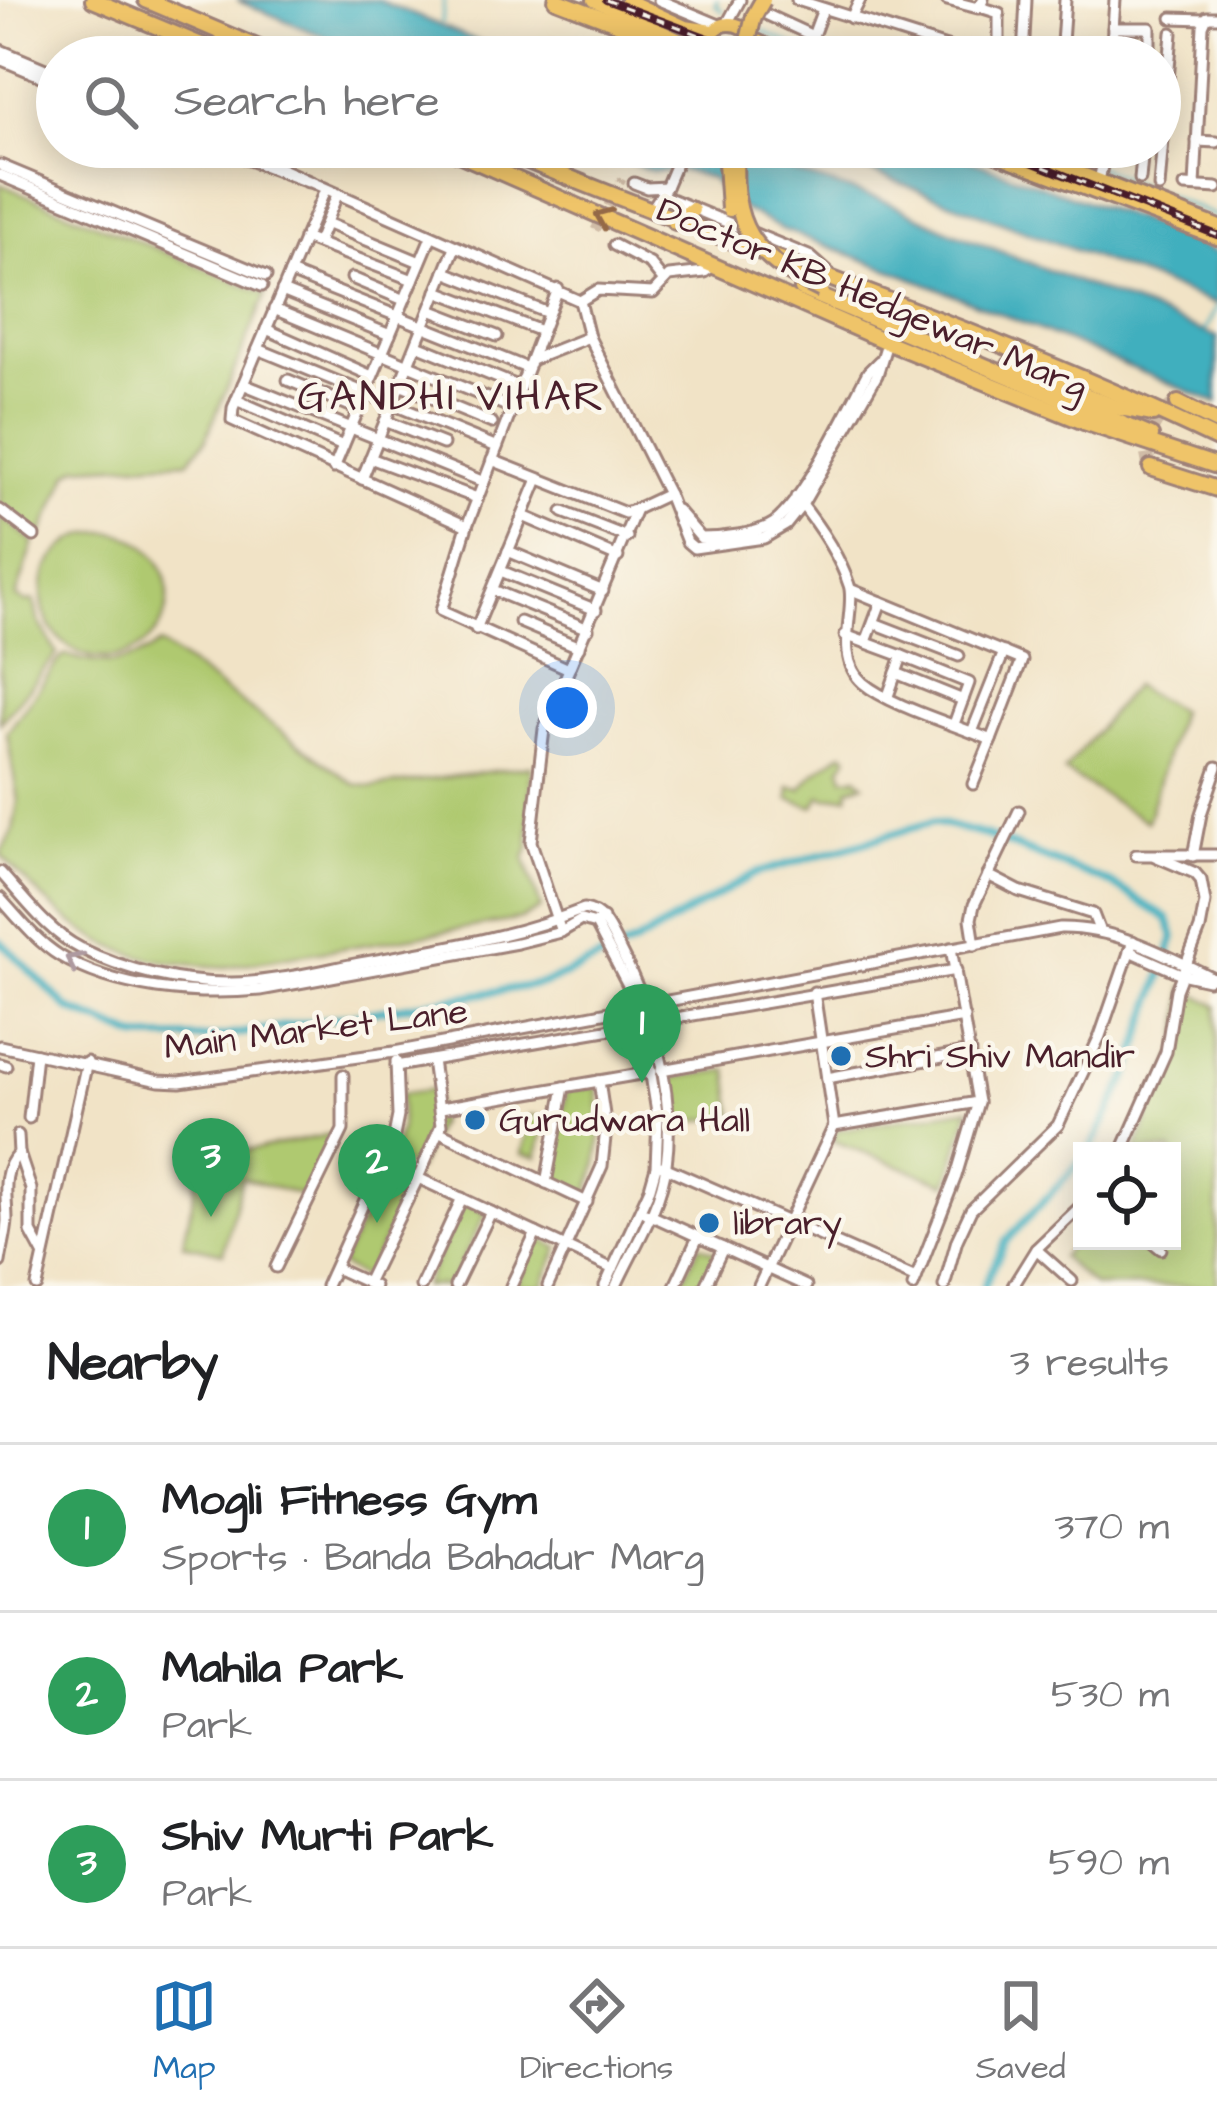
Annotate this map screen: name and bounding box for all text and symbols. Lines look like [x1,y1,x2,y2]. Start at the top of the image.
search box [36,36,1181,168]
icon: search [78,69,144,135]
text: Search here [174,71,440,133]
street label: Doctor KB Hedgewar Marg [648,185,1095,414]
one-way arrow [594,207,616,231]
district label: GANDHI VIHAR [297,369,607,427]
your location [537,678,597,738]
one-way arrow [64,952,86,975]
pin: 1 [603,984,681,1083]
street label: Main Market Lane [161,986,471,1074]
place label: Shri Shiv Mandir [865,1031,1135,1082]
marker: Shri Shiv Mandir [828,1043,854,1069]
place label: Gurudwara Hall [499,1095,750,1146]
marker: Gurudwara Hall [462,1107,488,1133]
pin: 3 [172,1118,250,1217]
pin: 2 [338,1124,416,1223]
map controls [1073,1142,1181,1250]
button: locate [1073,1142,1181,1250]
place label: library [733,1198,842,1249]
marker: library [696,1210,722,1236]
text: Nearby [48,1329,218,1400]
text: 3 results [1010,1337,1169,1391]
text: Mogli Fitness Gym [162,1470,537,1532]
text: 1 [85,1501,90,1555]
text: 370 m [1055,1501,1169,1555]
text: Sports · Banda Bahadur Marg [162,1532,704,1586]
text: Mahila Park [162,1638,403,1700]
text: 2 [76,1669,98,1723]
text: 530 m [1051,1669,1169,1723]
text: Park [162,1700,252,1754]
text: Shiv Murti Park [162,1806,493,1868]
text: 3 [77,1837,97,1891]
text: 590 m [1049,1837,1169,1891]
text: Park [162,1868,252,1922]
tab: Map [151,1973,217,2091]
tab: Directions [520,1973,673,2091]
tab: Saved [976,1973,1066,2091]

